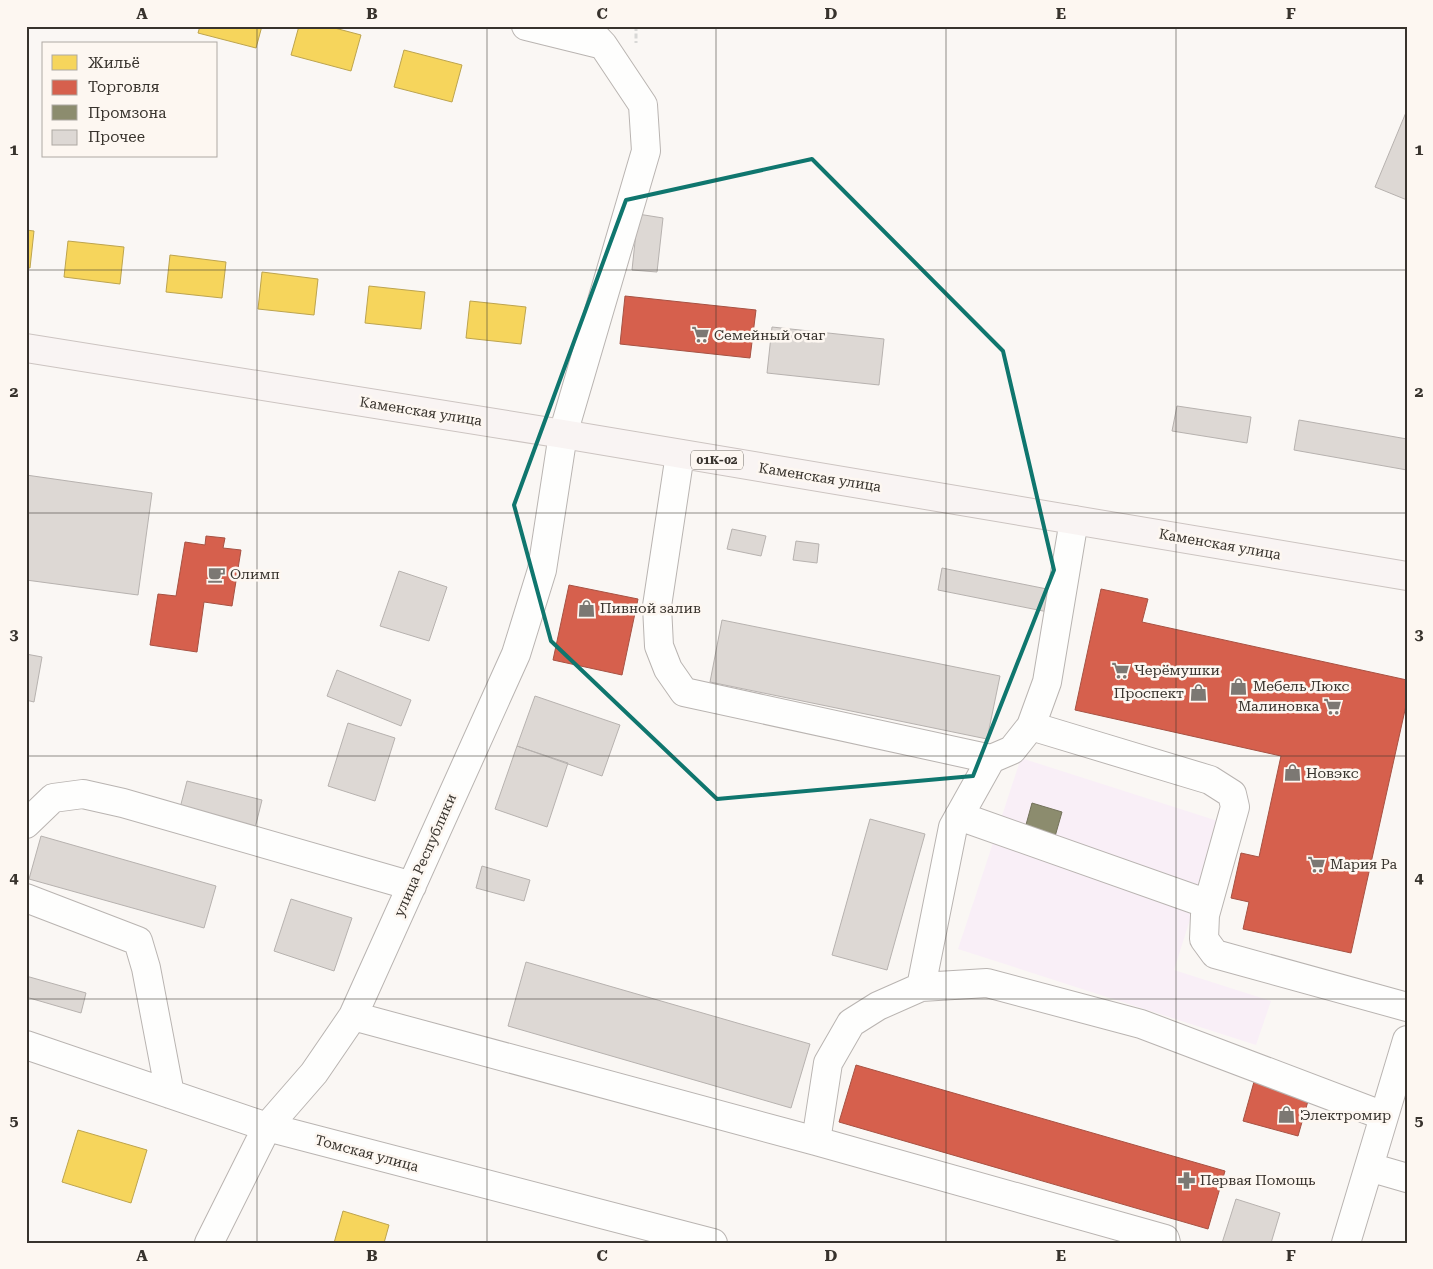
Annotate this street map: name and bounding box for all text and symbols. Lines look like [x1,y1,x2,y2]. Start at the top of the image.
text: A [136,4,148,23]
text: B [366,4,378,23]
text: C [596,4,608,23]
text: D [825,4,838,23]
text: E [1056,4,1066,23]
text: F [1286,4,1296,23]
legend [42,42,218,158]
text: Жильё [88,54,140,72]
text: Торговля [88,78,159,96]
text: Промзона [88,104,166,122]
text: Прочее [88,128,145,146]
text: 1 [10,140,19,159]
text: 1 [1415,140,1424,159]
supermarket icon: Семейный очаг [690,325,710,345]
place label: Семейный очаг [714,327,825,343]
text: 2 [10,382,19,401]
text: 2 [1415,382,1424,401]
street label: Каменская улица [359,393,484,429]
road number: 01К-02 [691,450,743,470]
street label: Каменская улица [758,459,883,495]
street label: Каменская улица [1158,525,1283,563]
cafe icon: Олимп [206,564,226,584]
place label: Олимп [230,566,280,582]
shop icon: Пивной залив [576,598,596,618]
place label: Пивной залив [600,600,701,616]
text: 3 [10,625,19,644]
text: 3 [1415,625,1424,644]
supermarket icon: Черёмушки [1110,660,1130,680]
place label: Черёмушки [1134,662,1220,678]
shop icon: Мебель Люкс [1229,676,1249,696]
place label: Мебель Люкс [1253,678,1350,694]
shop icon: Проспект [1188,683,1208,703]
place label: Проспект [1114,685,1184,701]
supermarket icon: Малиновка [1323,696,1343,716]
place label: Малиновка [1238,698,1319,714]
shop icon: Новэкс [1282,763,1302,783]
place label: Новэкс [1306,765,1359,781]
street label: улица Республики [391,791,459,919]
supermarket icon: Мария Ра [1306,854,1326,874]
place label: Мария Ра [1330,856,1397,872]
text: 4 [10,868,19,887]
text: 4 [1415,868,1424,887]
shop icon: Электромир [1276,1105,1296,1125]
place label: Электромир [1300,1107,1391,1123]
text: 5 [10,1111,19,1130]
text: 5 [1415,1111,1424,1130]
street label: Томская улица [314,1131,421,1175]
pharmacy icon: Первая Помощь [1176,1170,1196,1190]
place label: Первая Помощь [1200,1172,1316,1188]
text: A [136,1246,148,1265]
text: B [366,1246,378,1265]
text: C [596,1246,608,1265]
text: D [825,1246,838,1265]
text: E [1056,1246,1066,1265]
text: F [1286,1246,1296,1265]

